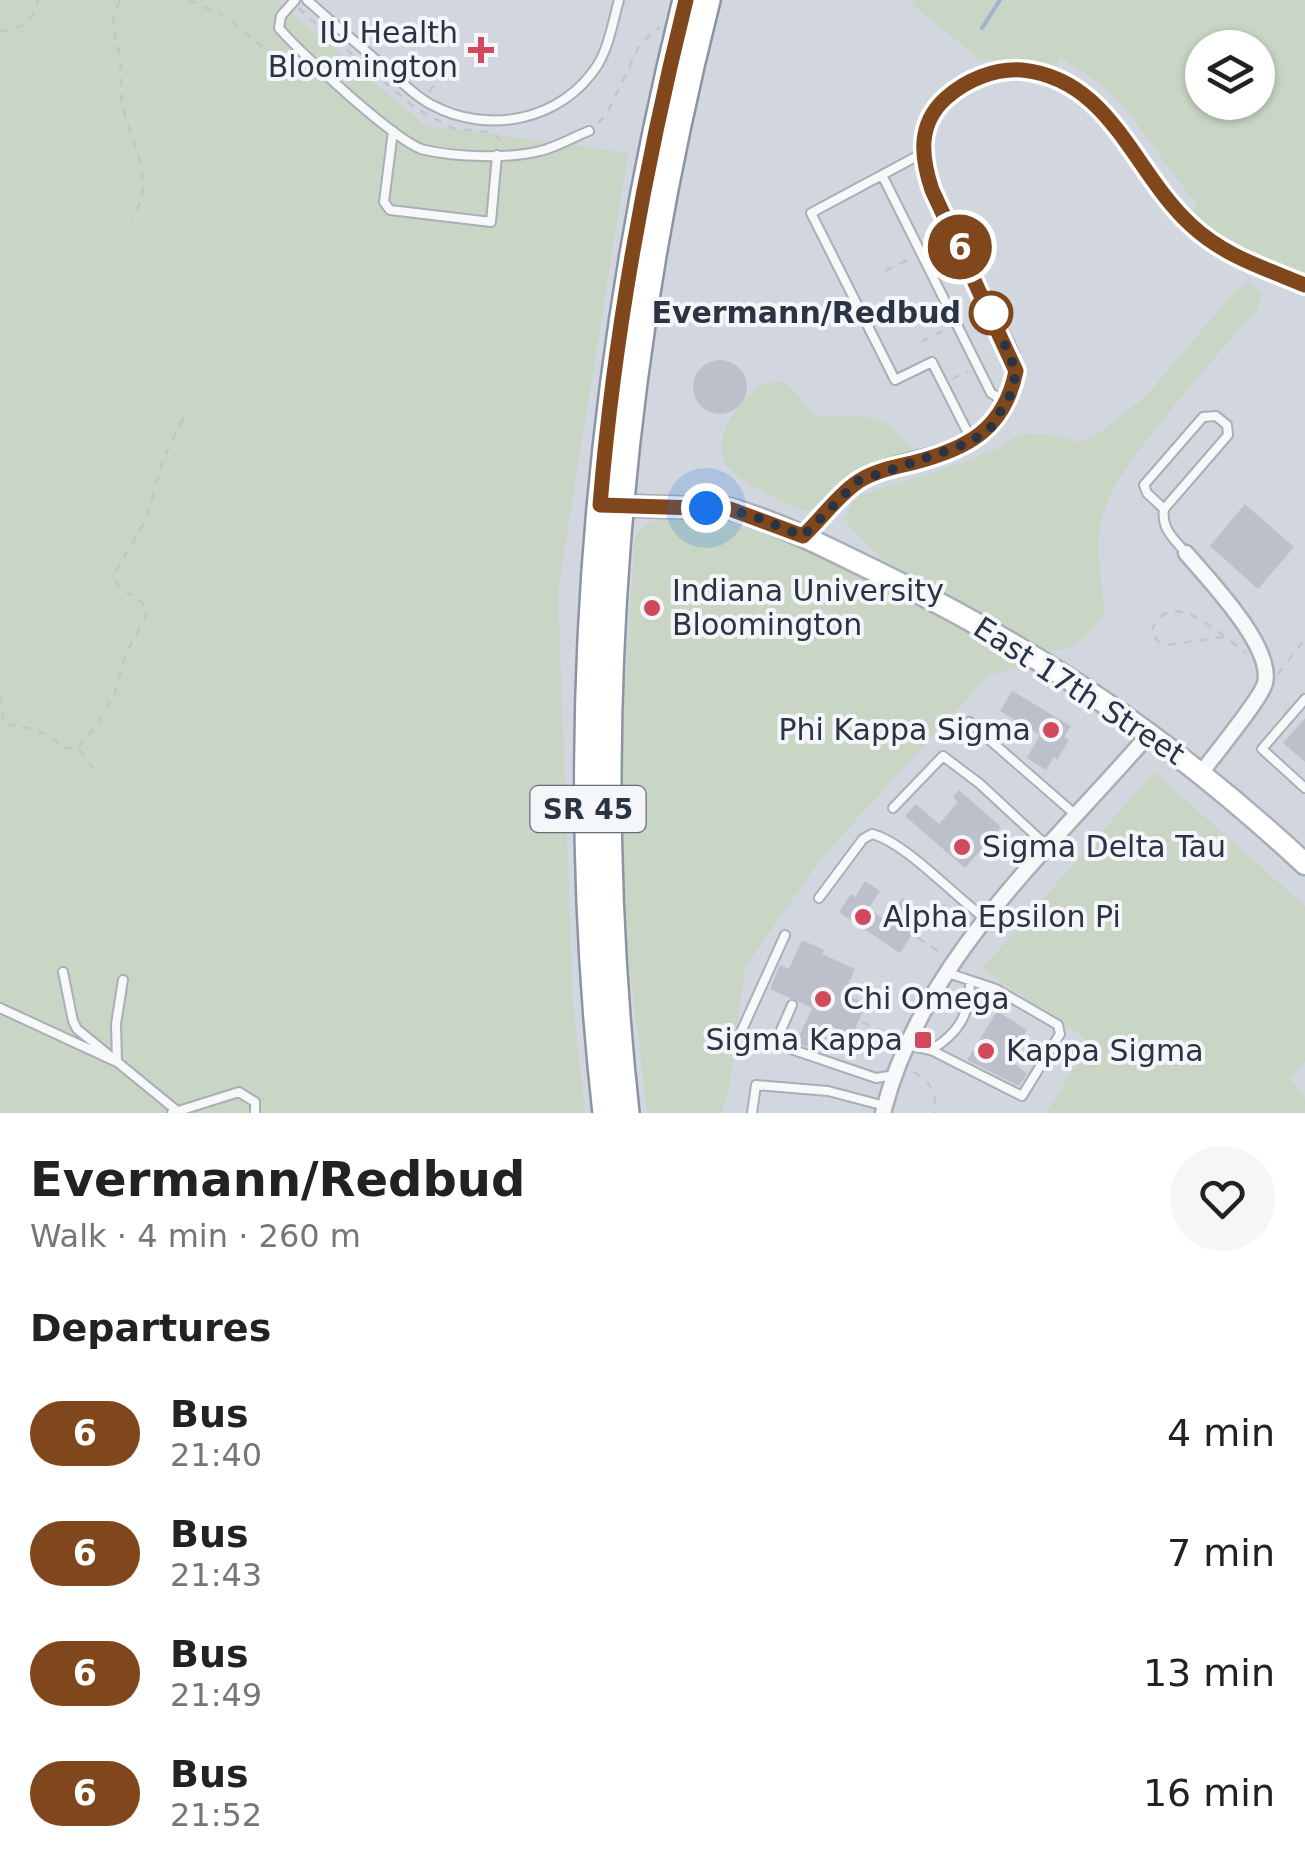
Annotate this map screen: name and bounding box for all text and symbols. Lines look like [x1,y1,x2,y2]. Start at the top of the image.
place label: IU Health Bloomington [268,15,458,84]
map controls [1185,30,1275,120]
button: layers [1185,30,1275,120]
marker: IU Health Bloomington [468,37,494,63]
line badge: 6 [928,214,992,280]
text: 6 [948,227,972,267]
marker: Evermann/Redbud [970,292,1012,334]
place label: Evermann/Redbud [651,295,961,330]
your location [681,483,731,533]
place label: Indiana University Bloomington [672,573,944,642]
marker: Indiana University Bloomington [641,597,663,619]
street label: East 17th Street [967,609,1191,772]
place label: Phi Kappa Sigma [778,712,1031,747]
marker: Phi Kappa Sigma [1040,719,1062,741]
road number: SR 45 [530,786,646,832]
place label: Sigma Delta Tau [982,829,1226,864]
marker: Sigma Delta Tau [951,836,973,858]
place label: Alpha Epsilon Pi [883,899,1121,934]
marker: Alpha Epsilon Pi [852,906,874,928]
place label: Chi Omega [843,981,1010,1016]
marker: Chi Omega [812,988,834,1010]
place label: Sigma Kappa [705,1022,903,1057]
marker: Sigma Kappa [912,1029,934,1051]
place label: Kappa Sigma [1006,1033,1204,1068]
marker: Kappa Sigma [975,1040,997,1062]
button: heart [1170,1146,1275,1251]
text: Evermann/Redbud [30,1151,525,1207]
text: Walk · 4 min · 260 m [30,1217,361,1255]
text: Departures [30,1306,271,1350]
text: Bus [170,1392,249,1436]
text: 4 min [1167,1411,1275,1455]
text: 6 [73,1413,97,1453]
text: 21:40 [170,1436,262,1474]
text: Bus [170,1512,249,1556]
text: 7 min [1167,1531,1275,1575]
text: 6 [73,1533,97,1573]
text: 21:43 [170,1556,262,1594]
text: Bus [170,1632,249,1676]
text: 13 min [1143,1651,1275,1695]
text: 6 [73,1653,97,1693]
text: 21:49 [170,1676,262,1714]
text: Bus [170,1752,249,1796]
text: 16 min [1143,1771,1275,1815]
text: 6 [73,1773,97,1813]
text: 21:52 [170,1796,262,1834]

